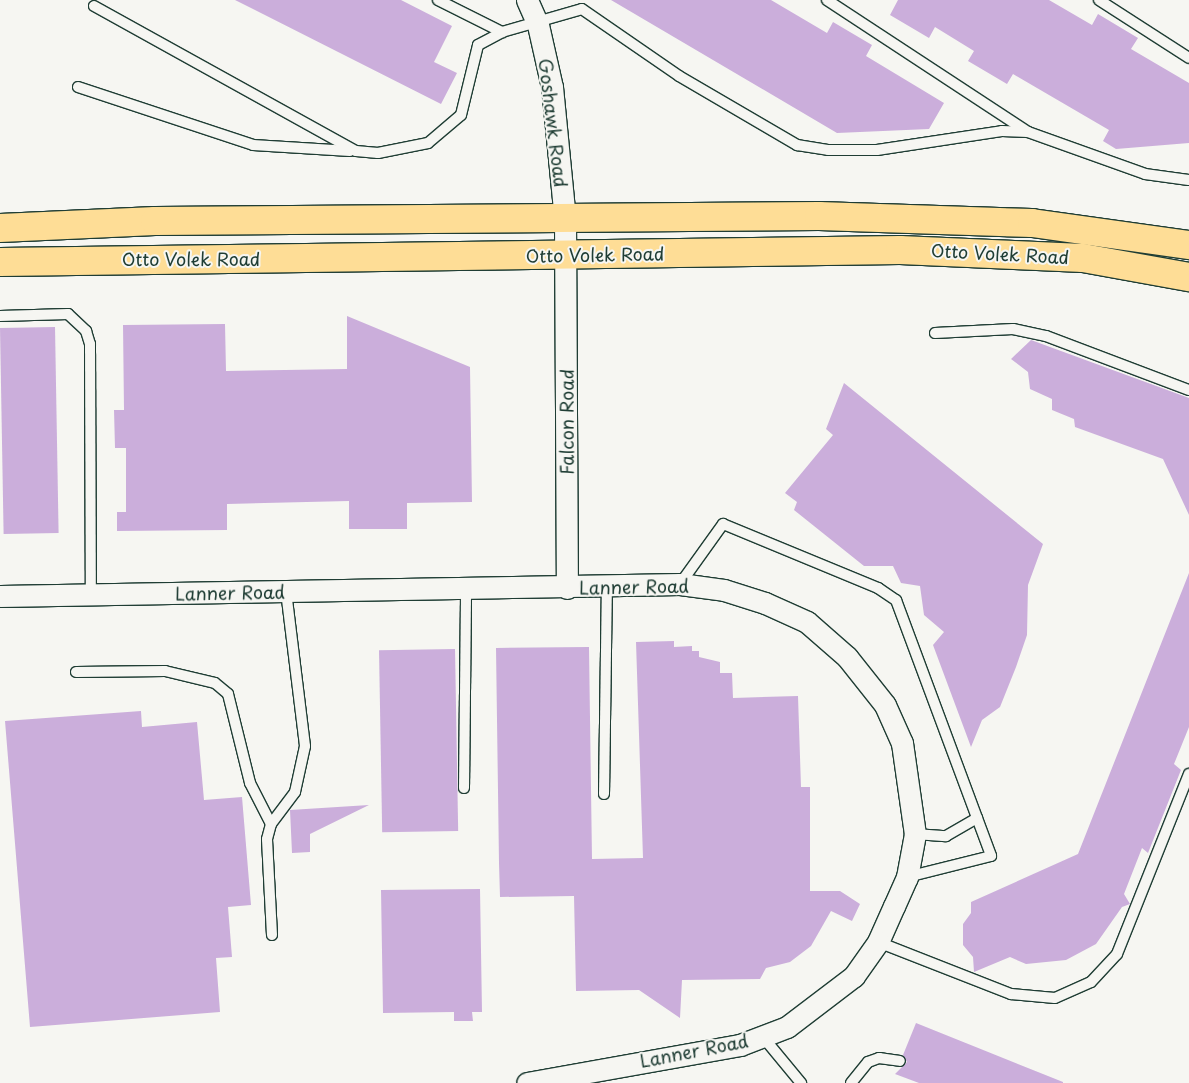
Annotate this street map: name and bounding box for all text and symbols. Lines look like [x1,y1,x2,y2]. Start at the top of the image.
street label: Goshawk Road [534,57,572,189]
street label: Otto Volek Road [929,240,1071,268]
street label: Otto Volek Road [525,243,665,267]
street label: Otto Volek Road [121,248,261,270]
street label: Falcon Road [556,370,578,474]
street label: Lanner Road [579,575,689,599]
street label: Lanner Road [175,581,285,605]
street label: Lanner Road [638,1030,750,1072]

